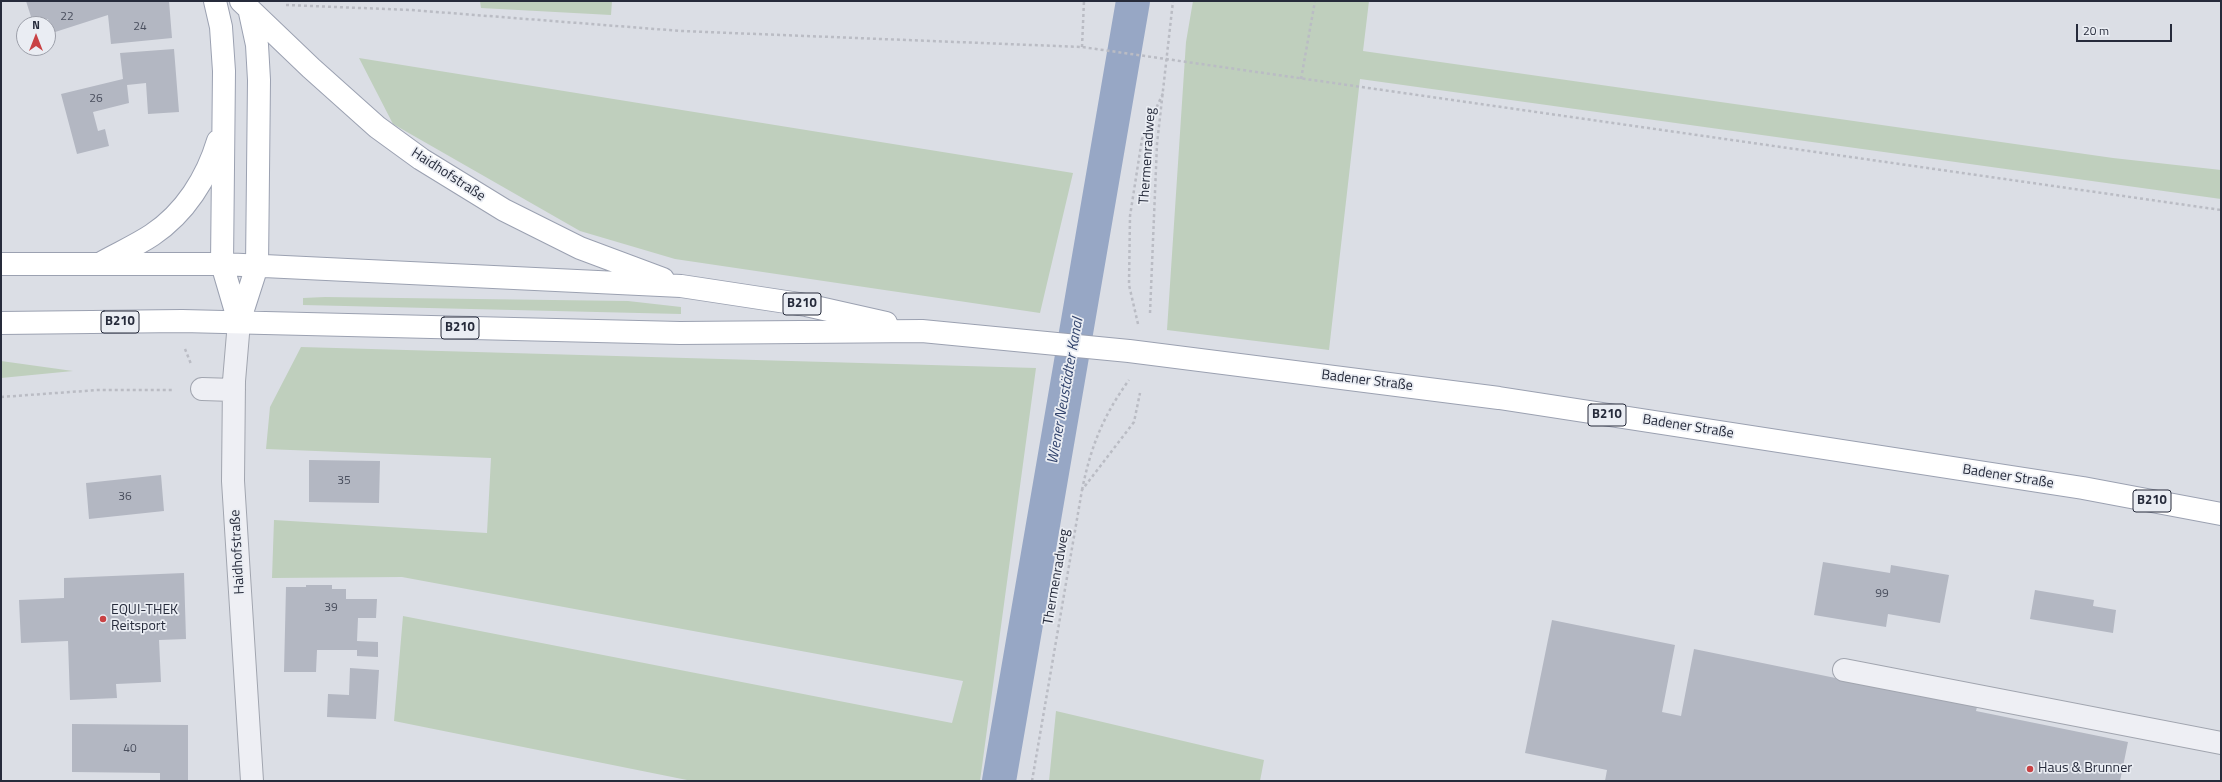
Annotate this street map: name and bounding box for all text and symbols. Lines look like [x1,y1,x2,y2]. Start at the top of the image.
house number: 22 [60,10,74,24]
north arrow [16,16,56,56]
scale bar [2078,16,2174,42]
text: N [32,17,40,33]
house number: 24 [133,20,147,34]
text: 20 m [2083,21,2109,40]
house number: 26 [89,92,103,106]
street label: Thermenradweg [1136,107,1160,205]
street label: Haidhofstraße [408,145,488,205]
road number: B210 [783,293,821,315]
road number: B210 [101,311,139,333]
road number: B210 [441,317,479,339]
water label: Wiener Neustädter Kanal [1044,317,1088,465]
street label: Badener Straße [1320,367,1414,395]
road number: B210 [1588,404,1626,426]
street label: Badener Straße [1641,412,1735,442]
street label: Badener Straße [1961,462,2055,492]
house number: 35 [337,474,351,488]
house number: 36 [118,490,132,504]
road number: B210 [2133,490,2171,512]
street label: Haidhofstraße [227,509,249,595]
street label: Thermenradweg [1040,528,1074,626]
house number: 99 [1875,587,1889,601]
house number: 39 [324,601,338,615]
place label: EQUI-THEK Reitsport [111,603,178,636]
marker: EQUI-THEK Reitsport [98,614,108,624]
house number: 40 [123,742,137,756]
place label: Haus & Brunner [2038,761,2132,777]
marker: Haus & Brunner [2025,764,2035,774]

